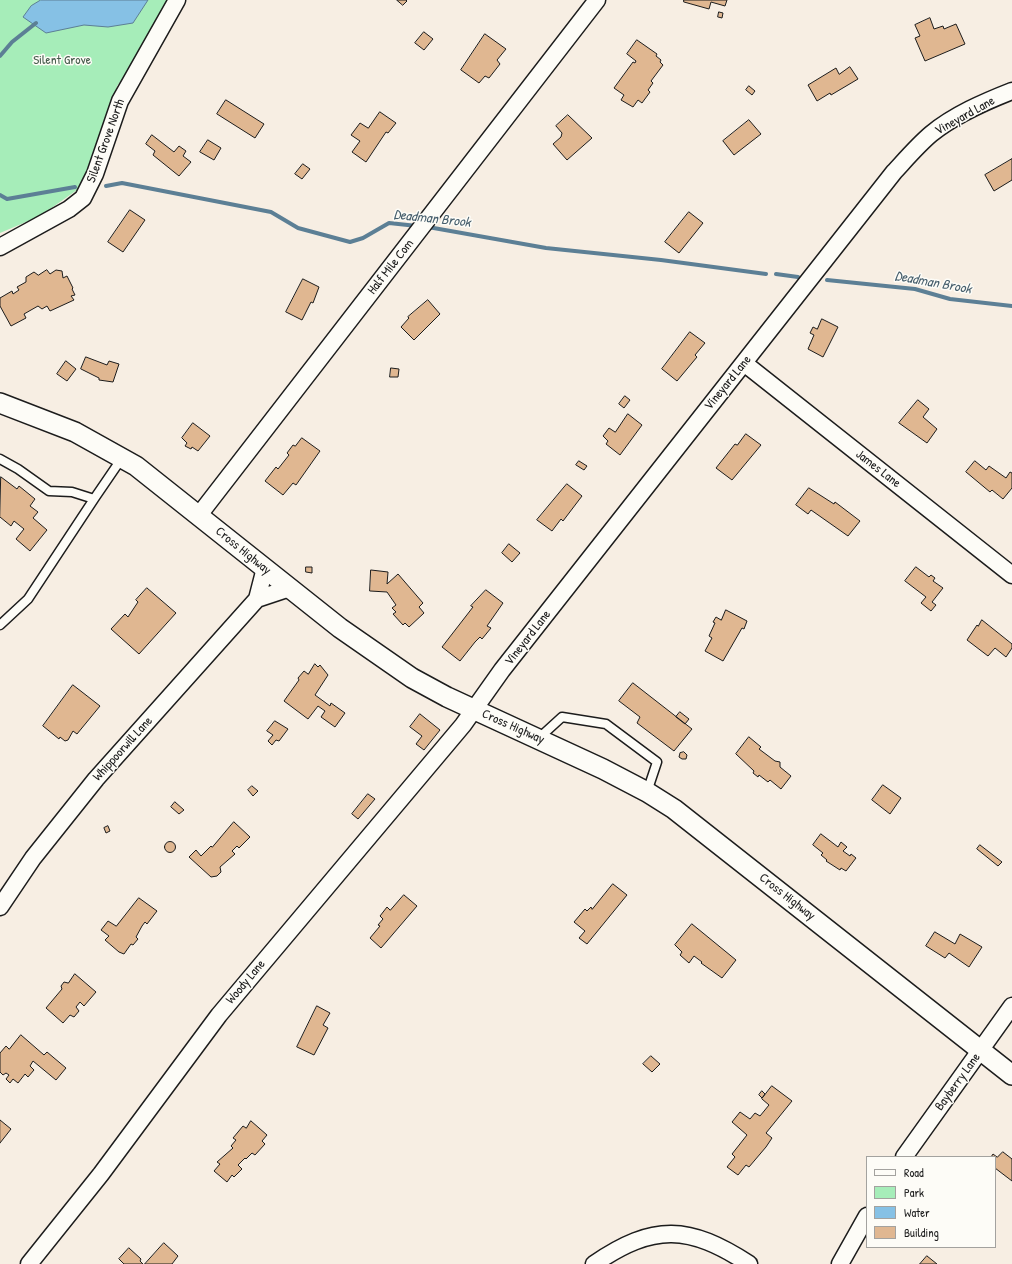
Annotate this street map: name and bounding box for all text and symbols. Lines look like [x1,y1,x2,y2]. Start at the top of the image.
park label: Silent Grove [33,53,91,69]
street label: Vineyard Lane [932,93,998,139]
street label: Silent Grove North [84,97,128,185]
water label: Deadman Brook [393,207,471,231]
street label: Half Mile Com [365,236,417,298]
water label: Deadman Brook [893,268,973,298]
street label: Vineyard Lane [701,352,755,414]
street label: James Lane [852,447,904,491]
street label: Cross Highway [212,524,274,578]
street label: Vineyard Lane [502,607,554,669]
street label: Cross Highway [479,706,547,748]
street label: Whippoorwill Lane [90,713,156,785]
street label: Cross Highway [756,870,818,924]
street label: Woody Lane [223,957,269,1007]
street label: Bayberry Lane [932,1050,984,1114]
legend [866,1156,996,1248]
text: Road [904,1164,924,1181]
text: Park [904,1184,924,1201]
text: Water [904,1204,930,1221]
text: Building [904,1224,939,1241]

